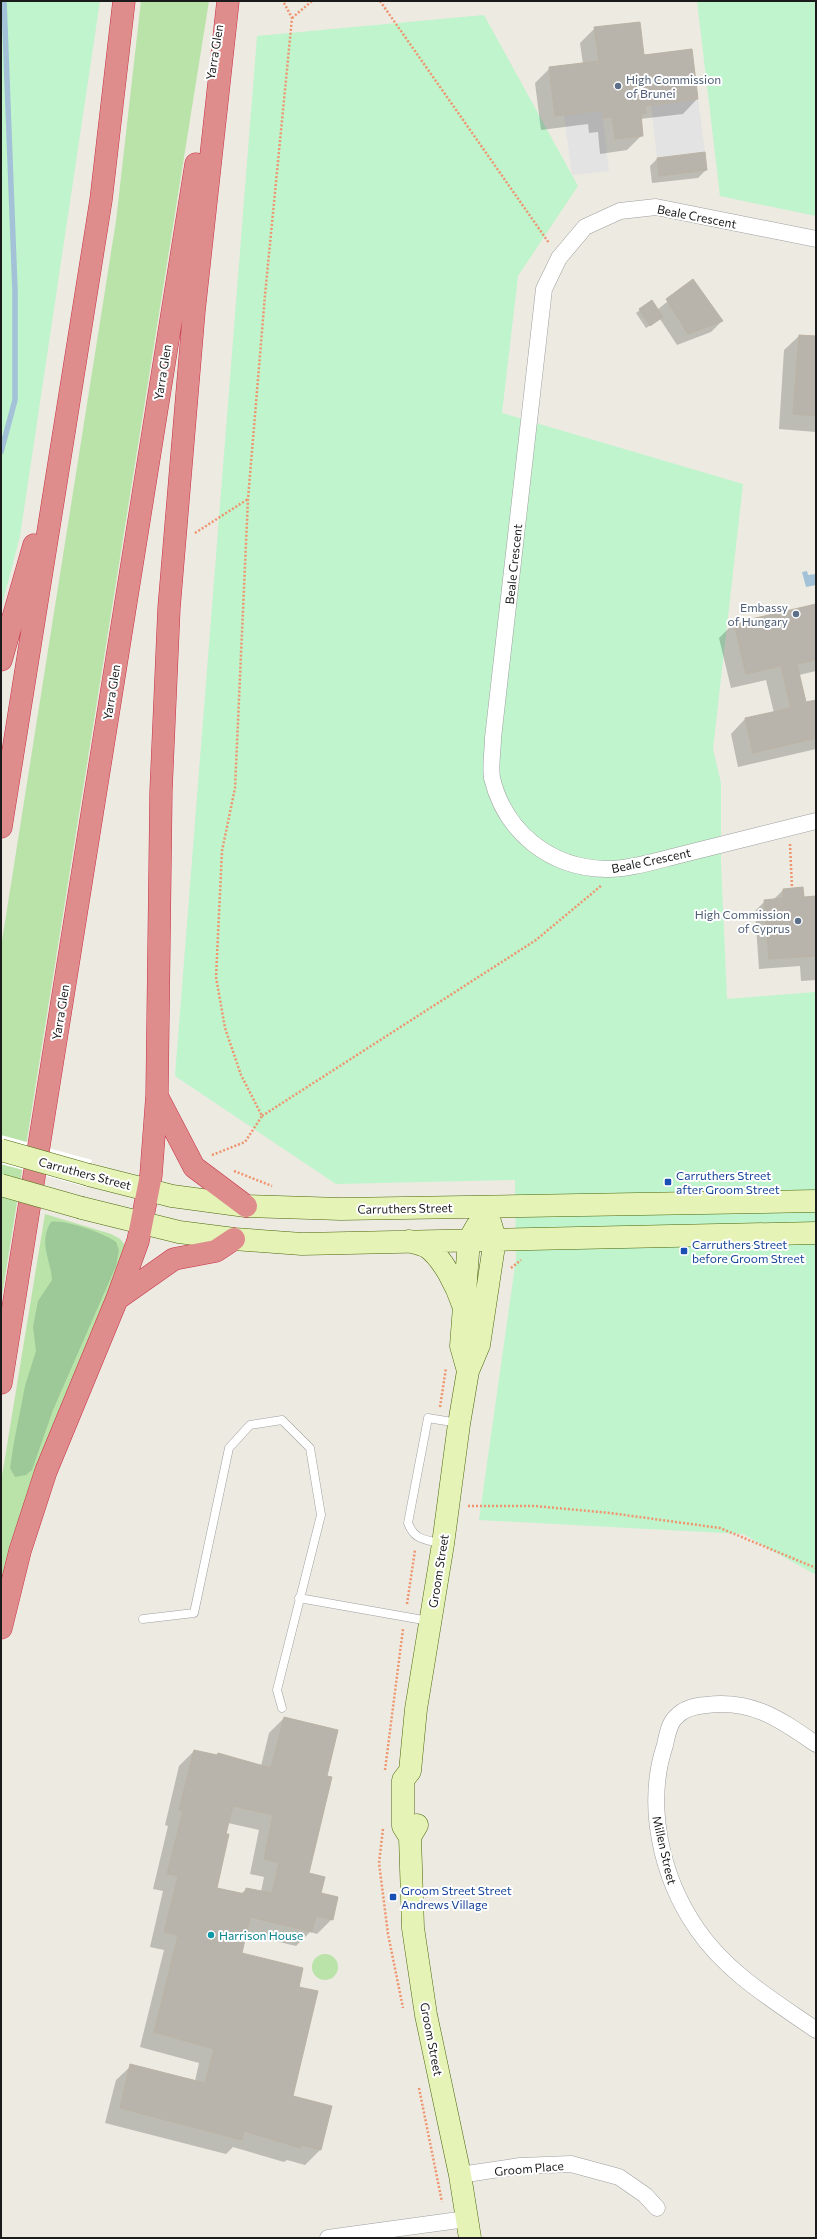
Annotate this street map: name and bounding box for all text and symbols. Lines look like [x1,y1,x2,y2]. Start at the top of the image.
street label: Yarra Glen [203,23,225,81]
place label: High Commission of Brunei [626,72,721,100]
marker: High Commission of Brunei [613,81,623,91]
street label: Beale Crescent [656,201,738,231]
street label: Yarra Glen [151,343,173,401]
street label: Beale Crescent [502,523,524,605]
place label: Embassy of Hungary [728,600,788,628]
marker: Embassy of Hungary [791,609,801,619]
street label: Yarra Glen [100,663,122,721]
street label: Beale Crescent [610,845,692,875]
place label: High Commission of Cyprus [695,907,790,935]
marker: High Commission of Cyprus [793,916,803,926]
street label: Yarra Glen [49,983,71,1041]
street label: Carruthers Street [37,1154,133,1192]
place label: Carruthers Street after Groom Street [676,1168,780,1196]
marker: Carruthers Street after Groom Street [663,1177,673,1187]
street label: Carruthers Street [357,1200,453,1216]
place label: Carruthers Street before Groom Street [692,1237,805,1265]
marker: Carruthers Street before Groom Street [679,1246,689,1256]
street label: Groom Street [425,1533,451,1609]
street label: Millen Street [650,1814,680,1886]
place label: Groom Street Street Andrews Village [401,1883,512,1911]
marker: Groom Street Street Andrews Village [388,1892,398,1902]
place label: Harrison House [219,1928,303,1942]
marker: Harrison House [206,1930,216,1940]
street label: Groom Street [418,2001,446,2077]
street label: Groom Place [494,2158,564,2178]

